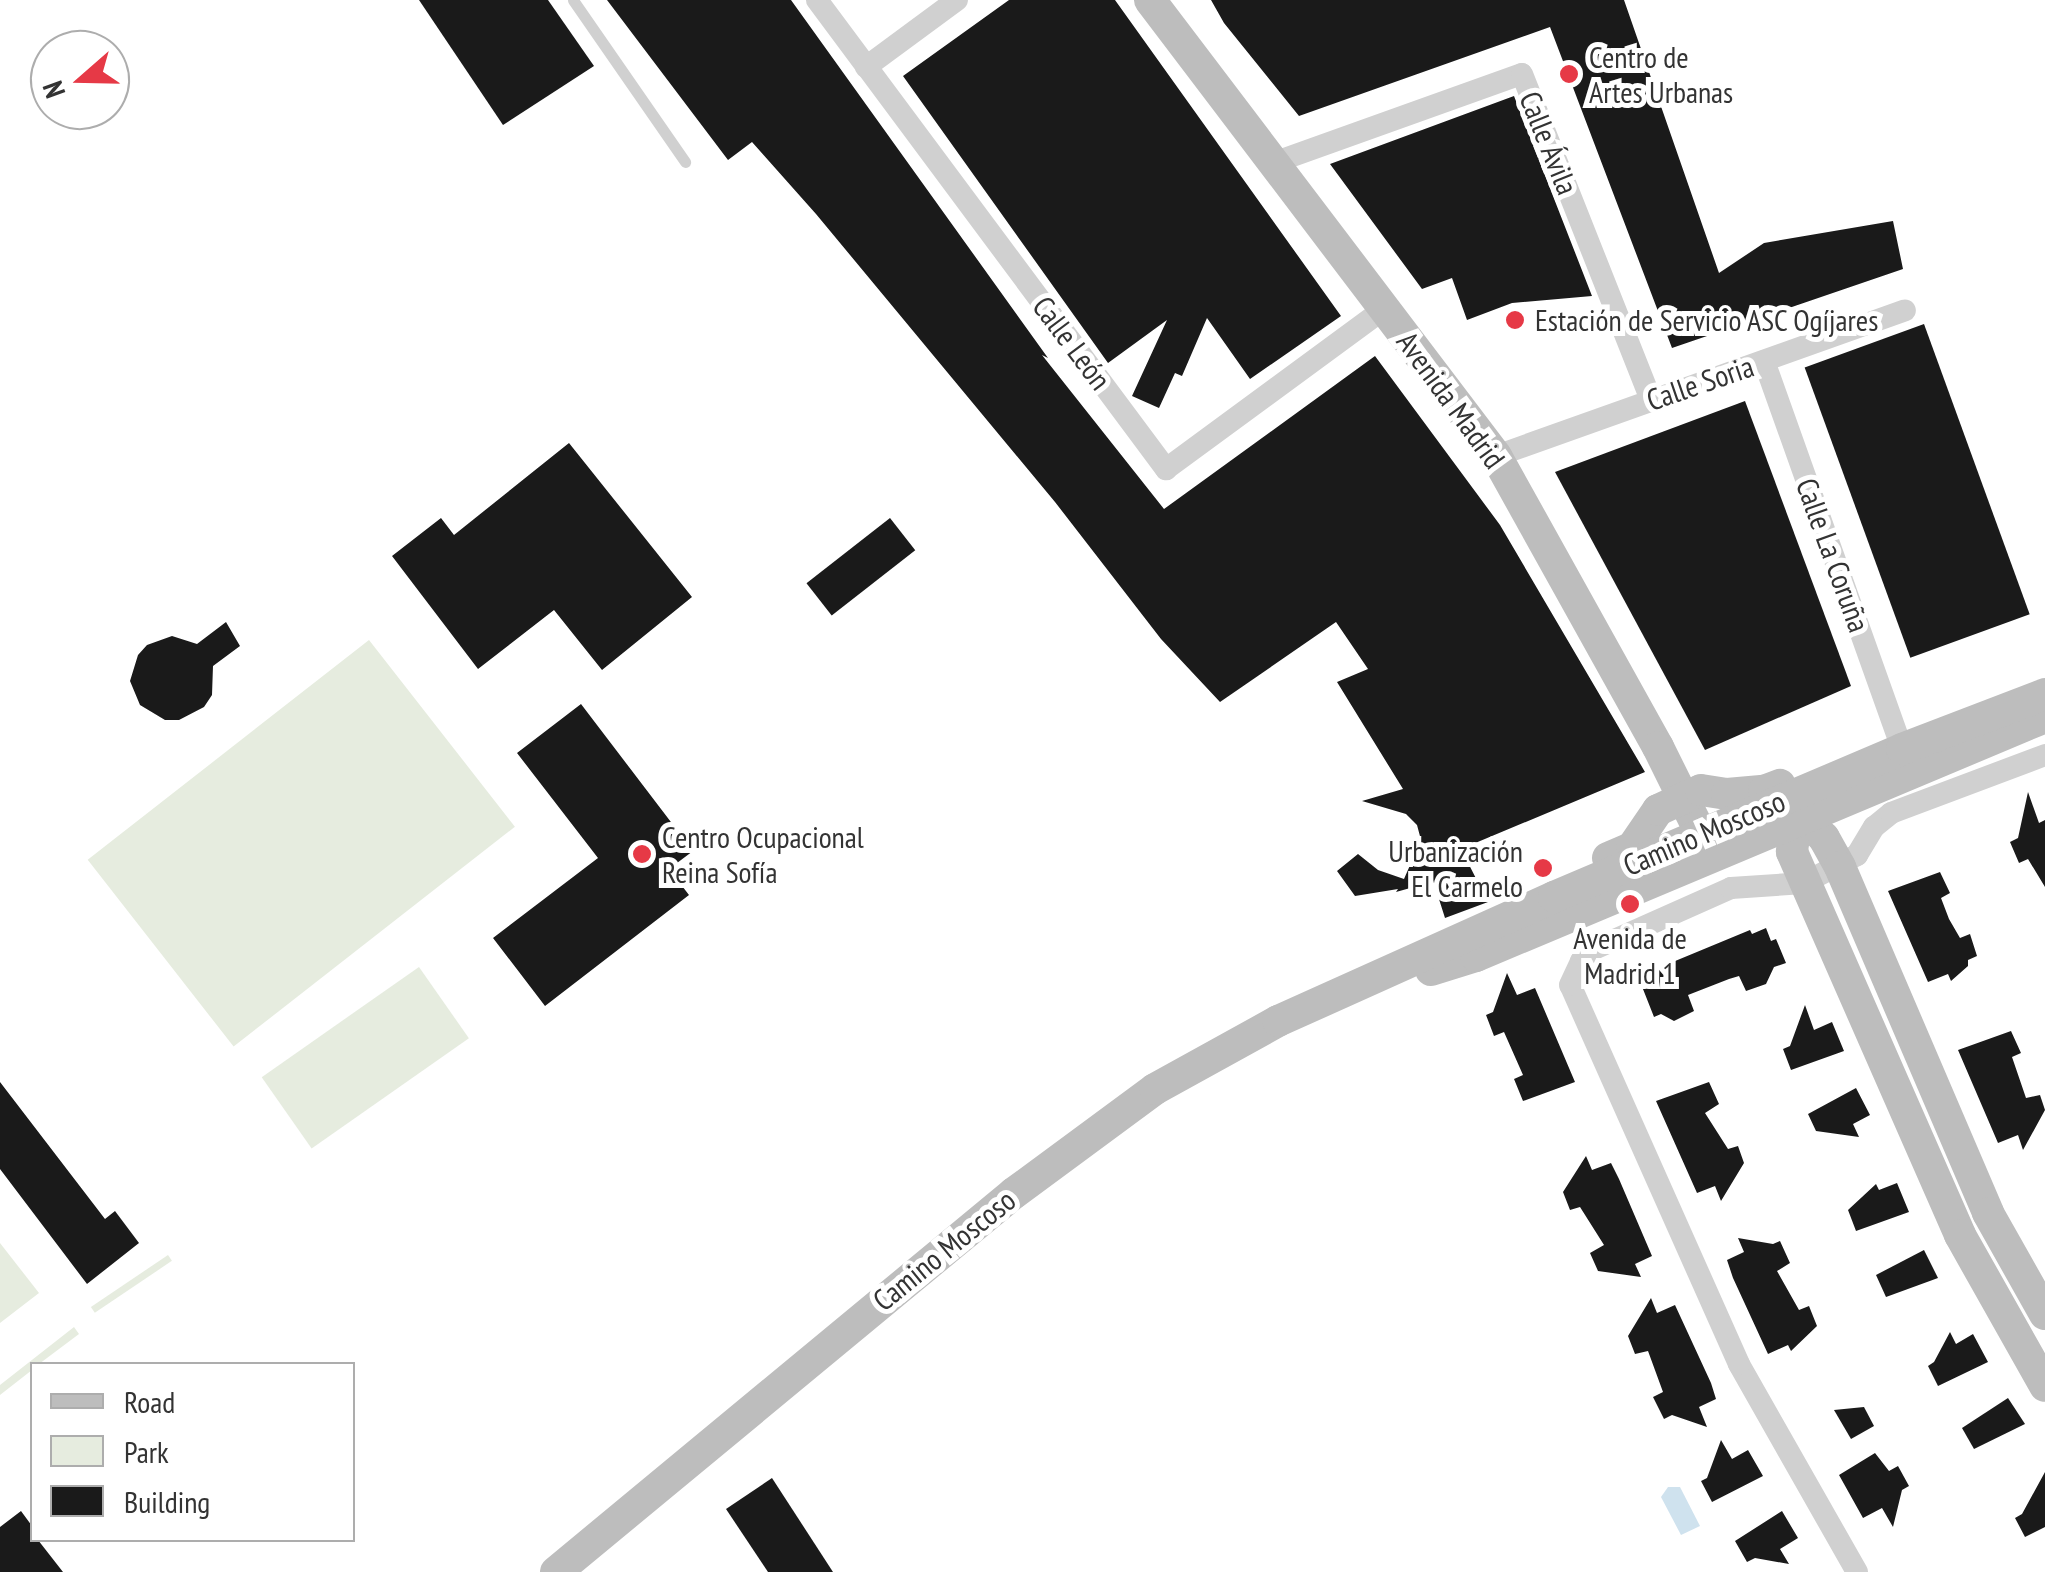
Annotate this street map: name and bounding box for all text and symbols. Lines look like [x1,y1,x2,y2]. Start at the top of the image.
north arrow [30,30,130,130]
place label: Centro de Artes Urbanas [1589,39,1733,110]
marker: Centro de Artes Urbanas [1558,63,1580,85]
text: N [33,76,73,103]
street label: Calle Ávila [1512,86,1586,200]
street label: Calle León [1025,289,1119,397]
place label: Estación de Servicio ASC Ogíjares [1535,302,1880,338]
marker: Estación de Servicio ASC Ogíjares [1504,309,1526,331]
street label: Avenida Madrid [1389,325,1513,475]
street label: Calle Soria [1642,348,1758,418]
street label: Calle La Coruña [1789,473,1877,637]
street label: Camino Moscoso [1618,783,1790,883]
place label: Centro Ocupacional Reina Sofía [662,819,864,890]
place label: Urbanización El Carmelo [1388,833,1523,904]
marker: Centro Ocupacional Reina Sofía [631,843,653,865]
marker: Urbanización El Carmelo [1532,857,1554,879]
marker: Avenida de Madrid 1 [1619,893,1641,915]
place label: Avenida de Madrid 1 [1573,920,1687,990]
street label: Camino Moscoso [866,1182,1022,1318]
legend [30,1362,355,1542]
text: Road [124,1382,175,1421]
text: Park [124,1432,169,1471]
text: Building [124,1482,210,1521]

